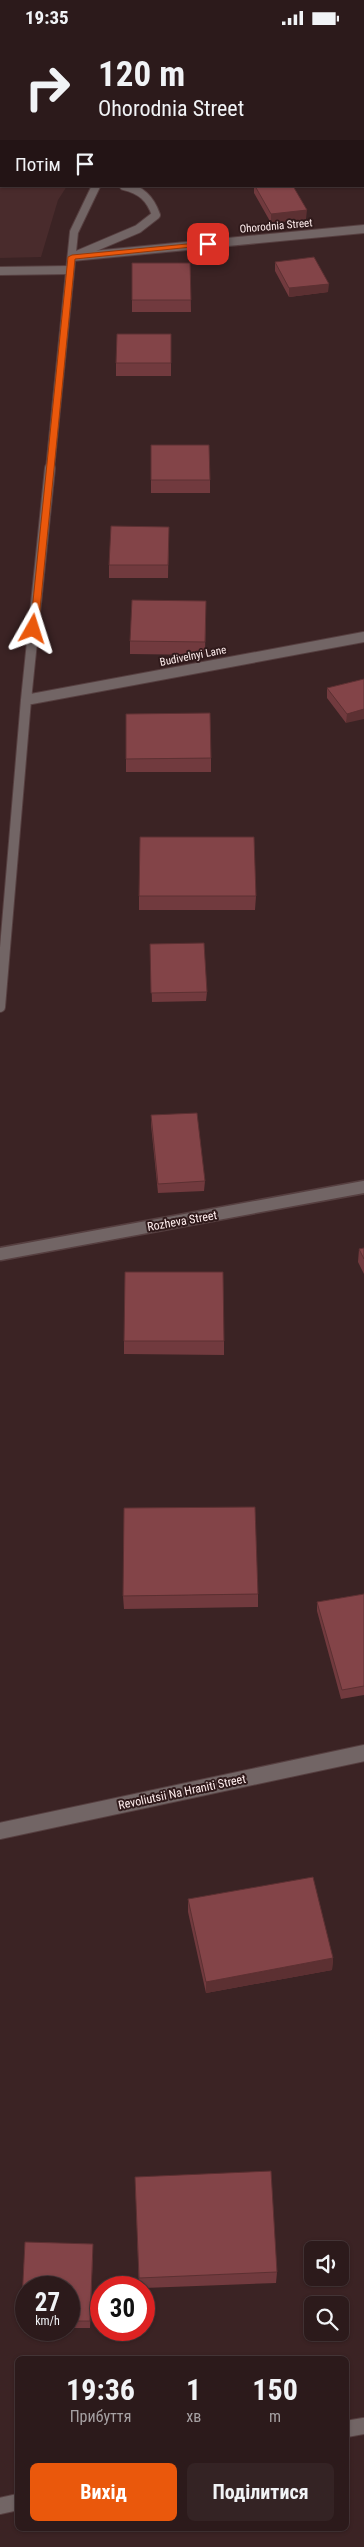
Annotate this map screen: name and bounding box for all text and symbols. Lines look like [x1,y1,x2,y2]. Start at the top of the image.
text: 19:35 [25,6,69,29]
text: 120 m [98,54,185,95]
icon: right [15,55,80,120]
text: Ohorodnia Street [98,96,244,121]
icon: arrive [71,150,99,178]
text: Потім [15,153,61,176]
street label: Ohorodnia Street [239,216,313,236]
pin [187,223,229,265]
icon: arrive [194,230,222,258]
position arrow [6,602,58,654]
street label: Budivelnyi Lane [159,643,227,669]
street label: Rozheva Street [146,1208,218,1234]
street label: Revoliutsii Na Hraniti Street [117,1772,247,1812]
map controls [304,2241,349,2341]
button: sound [304,2241,349,2286]
speed limit sign: 30 [90,2276,155,2341]
text: 27 [35,2288,60,2317]
button: search [304,2296,349,2341]
text: km/h [35,2314,60,2328]
text: 19:36 [66,2372,135,2407]
text: 1 [186,2372,201,2407]
text: 150 [252,2372,298,2407]
text: Прибуття [70,2407,131,2426]
text: хв [186,2407,201,2426]
text: m [269,2407,281,2426]
button: Вихід [30,2463,177,2521]
button: Поділитися [187,2463,334,2521]

